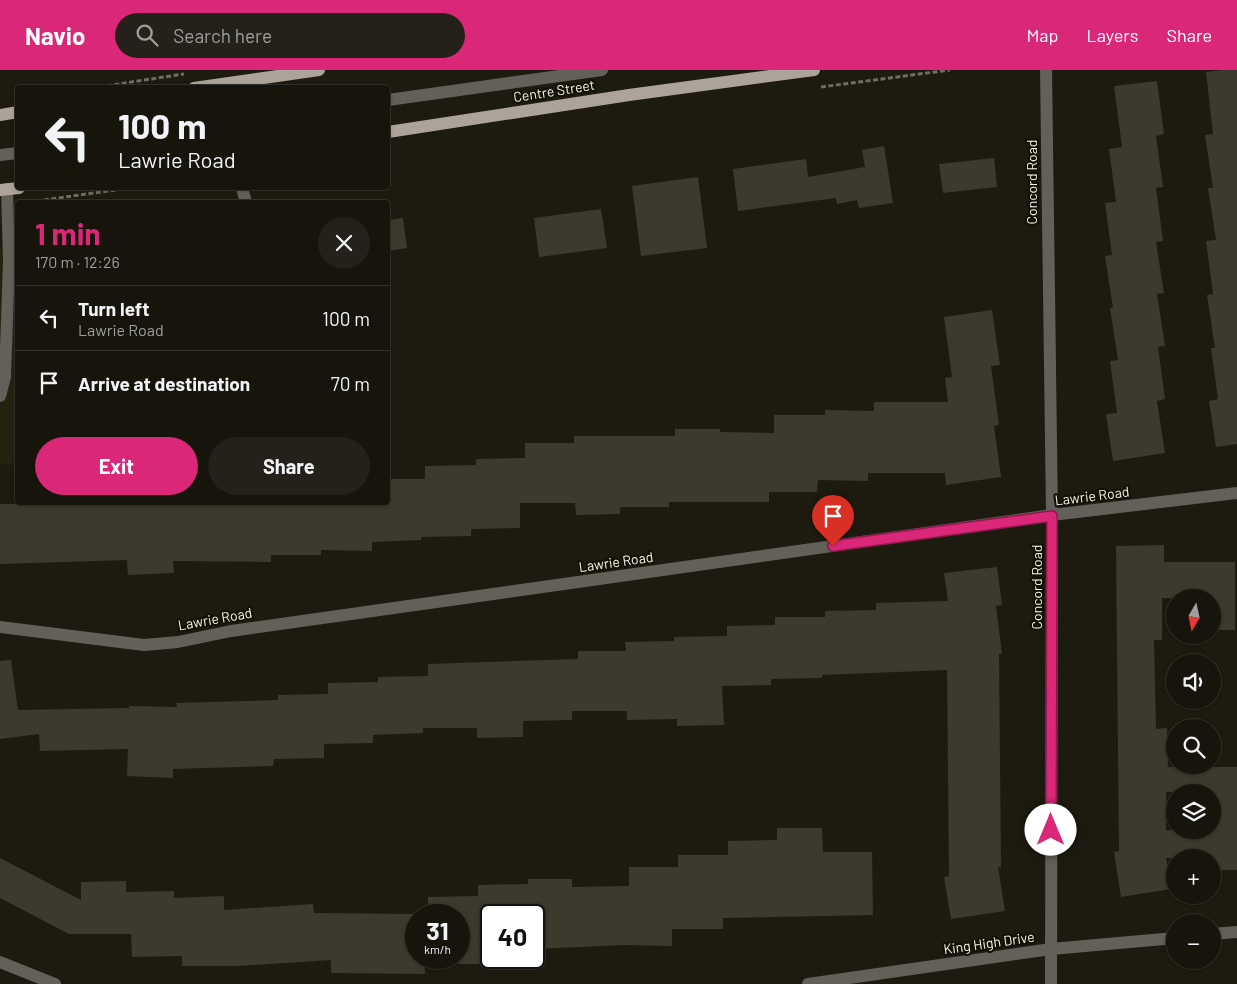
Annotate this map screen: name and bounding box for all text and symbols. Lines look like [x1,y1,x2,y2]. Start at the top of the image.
search box [115,13,465,58]
text: Navio [25,21,85,50]
icon: search [133,21,161,49]
text: Search here [173,24,272,47]
text: Map [1026,24,1058,46]
text: Layers [1086,24,1139,46]
text: Share [1167,24,1212,46]
street label: Centre Street [512,76,596,105]
text: 100 m [118,104,207,146]
icon: left [35,105,100,170]
street label: Concord Road [1023,140,1040,224]
text: Lawrie Road [118,146,236,172]
text: 1 min [35,215,101,251]
button: close [318,217,370,269]
text: 170 m · 12:26 [35,252,120,271]
text: Turn left [78,297,149,320]
icon: left [35,304,63,332]
text: 100 m [322,307,370,330]
text: Lawrie Road [78,320,164,339]
icon: arrive [35,369,63,397]
text: Arrive at destination [78,372,250,395]
text: 70 m [331,372,370,395]
button: Exit [35,437,198,495]
button: Share [208,437,370,495]
street label: Lawrie Road [1054,482,1130,509]
pin [812,495,854,546]
icon: arrive [819,502,847,530]
street label: Concord Road [1028,545,1045,629]
street label: Lawrie Road [578,548,654,575]
north arrow [1166,589,1221,644]
map controls [1166,589,1221,969]
street label: Lawrie Road [177,604,253,633]
button: sound [1166,654,1221,709]
button: search [1166,719,1221,774]
button: layers [1166,784,1221,839]
position arrow [1024,803,1076,855]
button: + [1166,849,1221,904]
speed limit sign: 40 [480,904,545,969]
button: − [1166,914,1221,969]
text: 31 [426,915,449,945]
street label: King High Drive [942,928,1036,957]
text: km/h [424,942,451,956]

